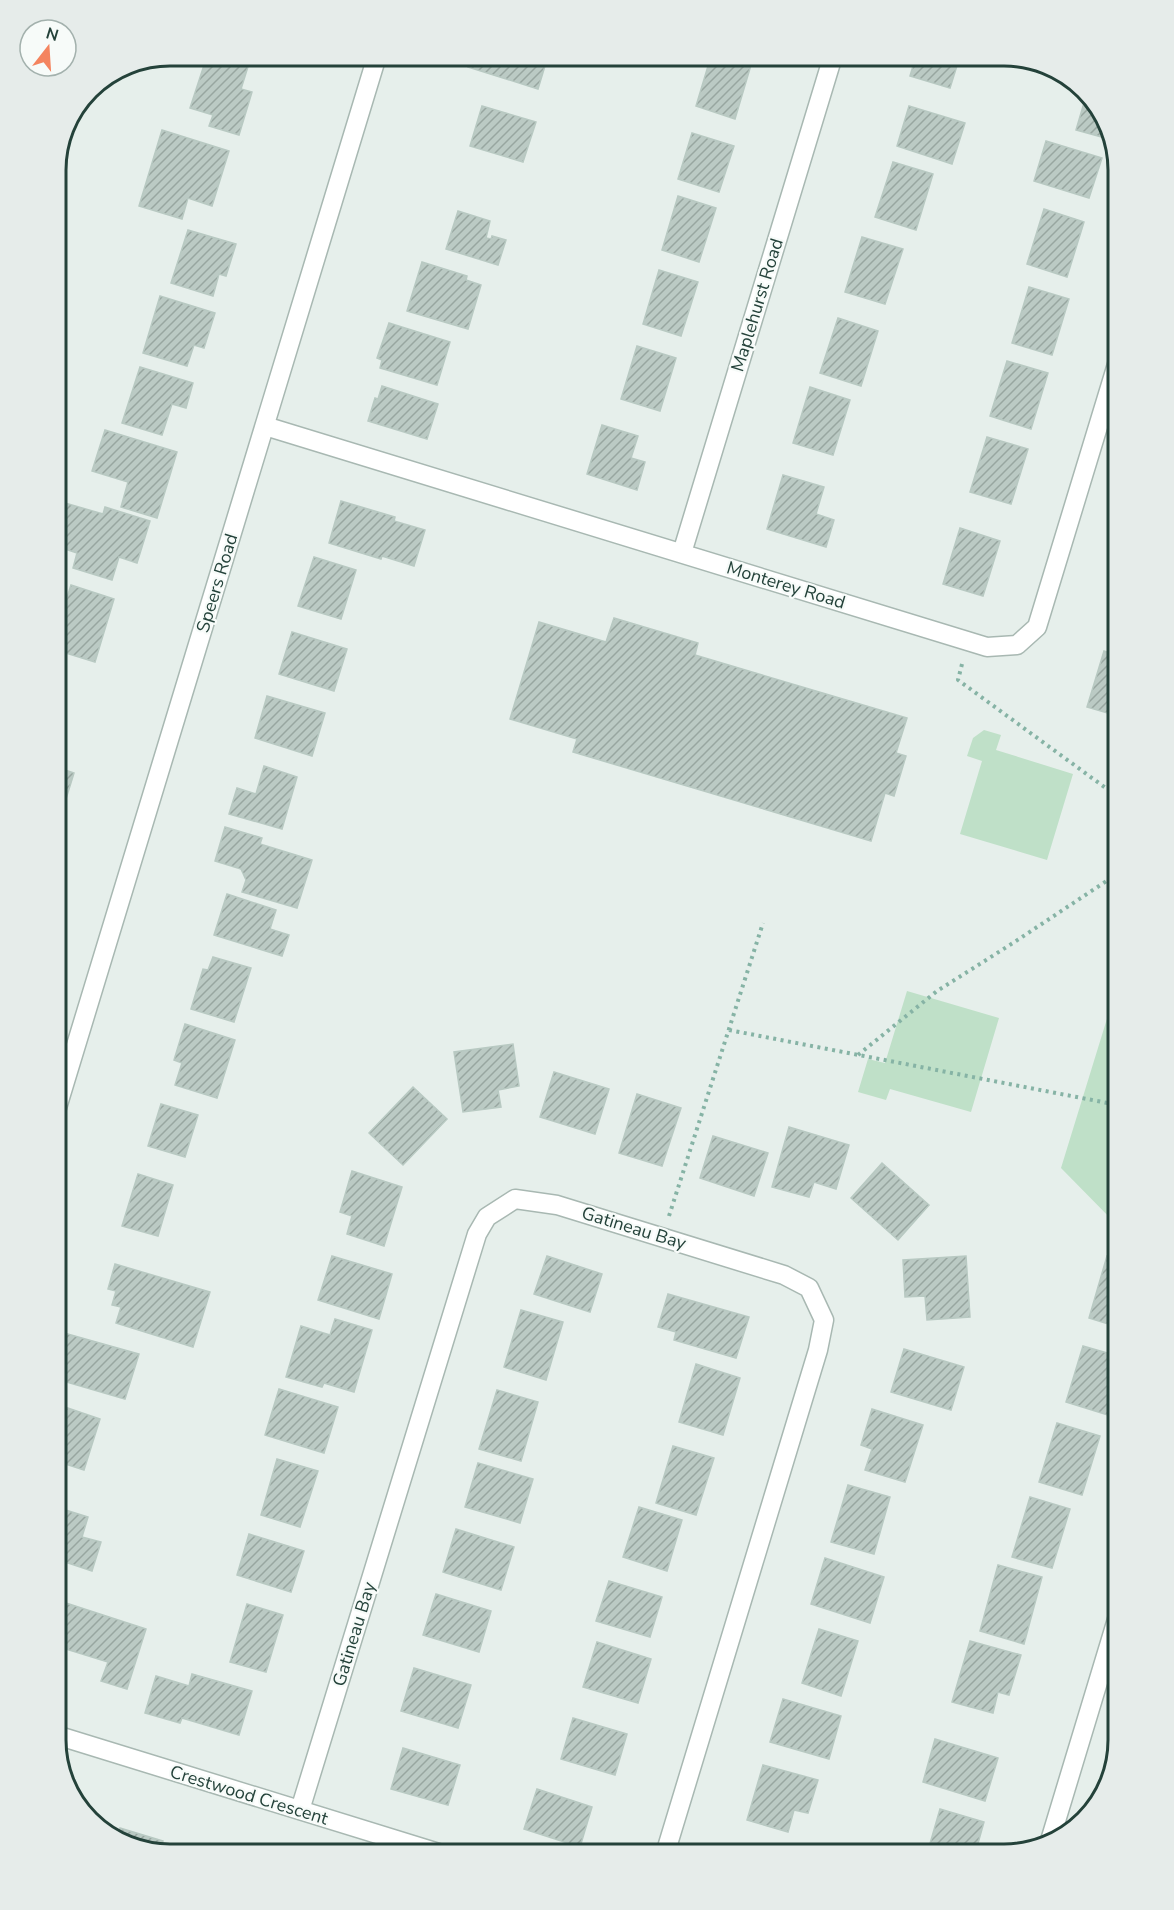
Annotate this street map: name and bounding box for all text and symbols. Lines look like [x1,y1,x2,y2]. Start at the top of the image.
north arrow [18,18,78,78]
text: N [43,22,61,47]
street label: Maplehurst Road [725,235,789,375]
street label: Speers Road [191,531,243,635]
street label: Monterey Road [724,556,848,614]
street label: Gatineau Bay [579,1201,690,1255]
street label: Gatineau Bay [327,1578,381,1689]
street label: Crestwood Crescent [167,1760,332,1831]

